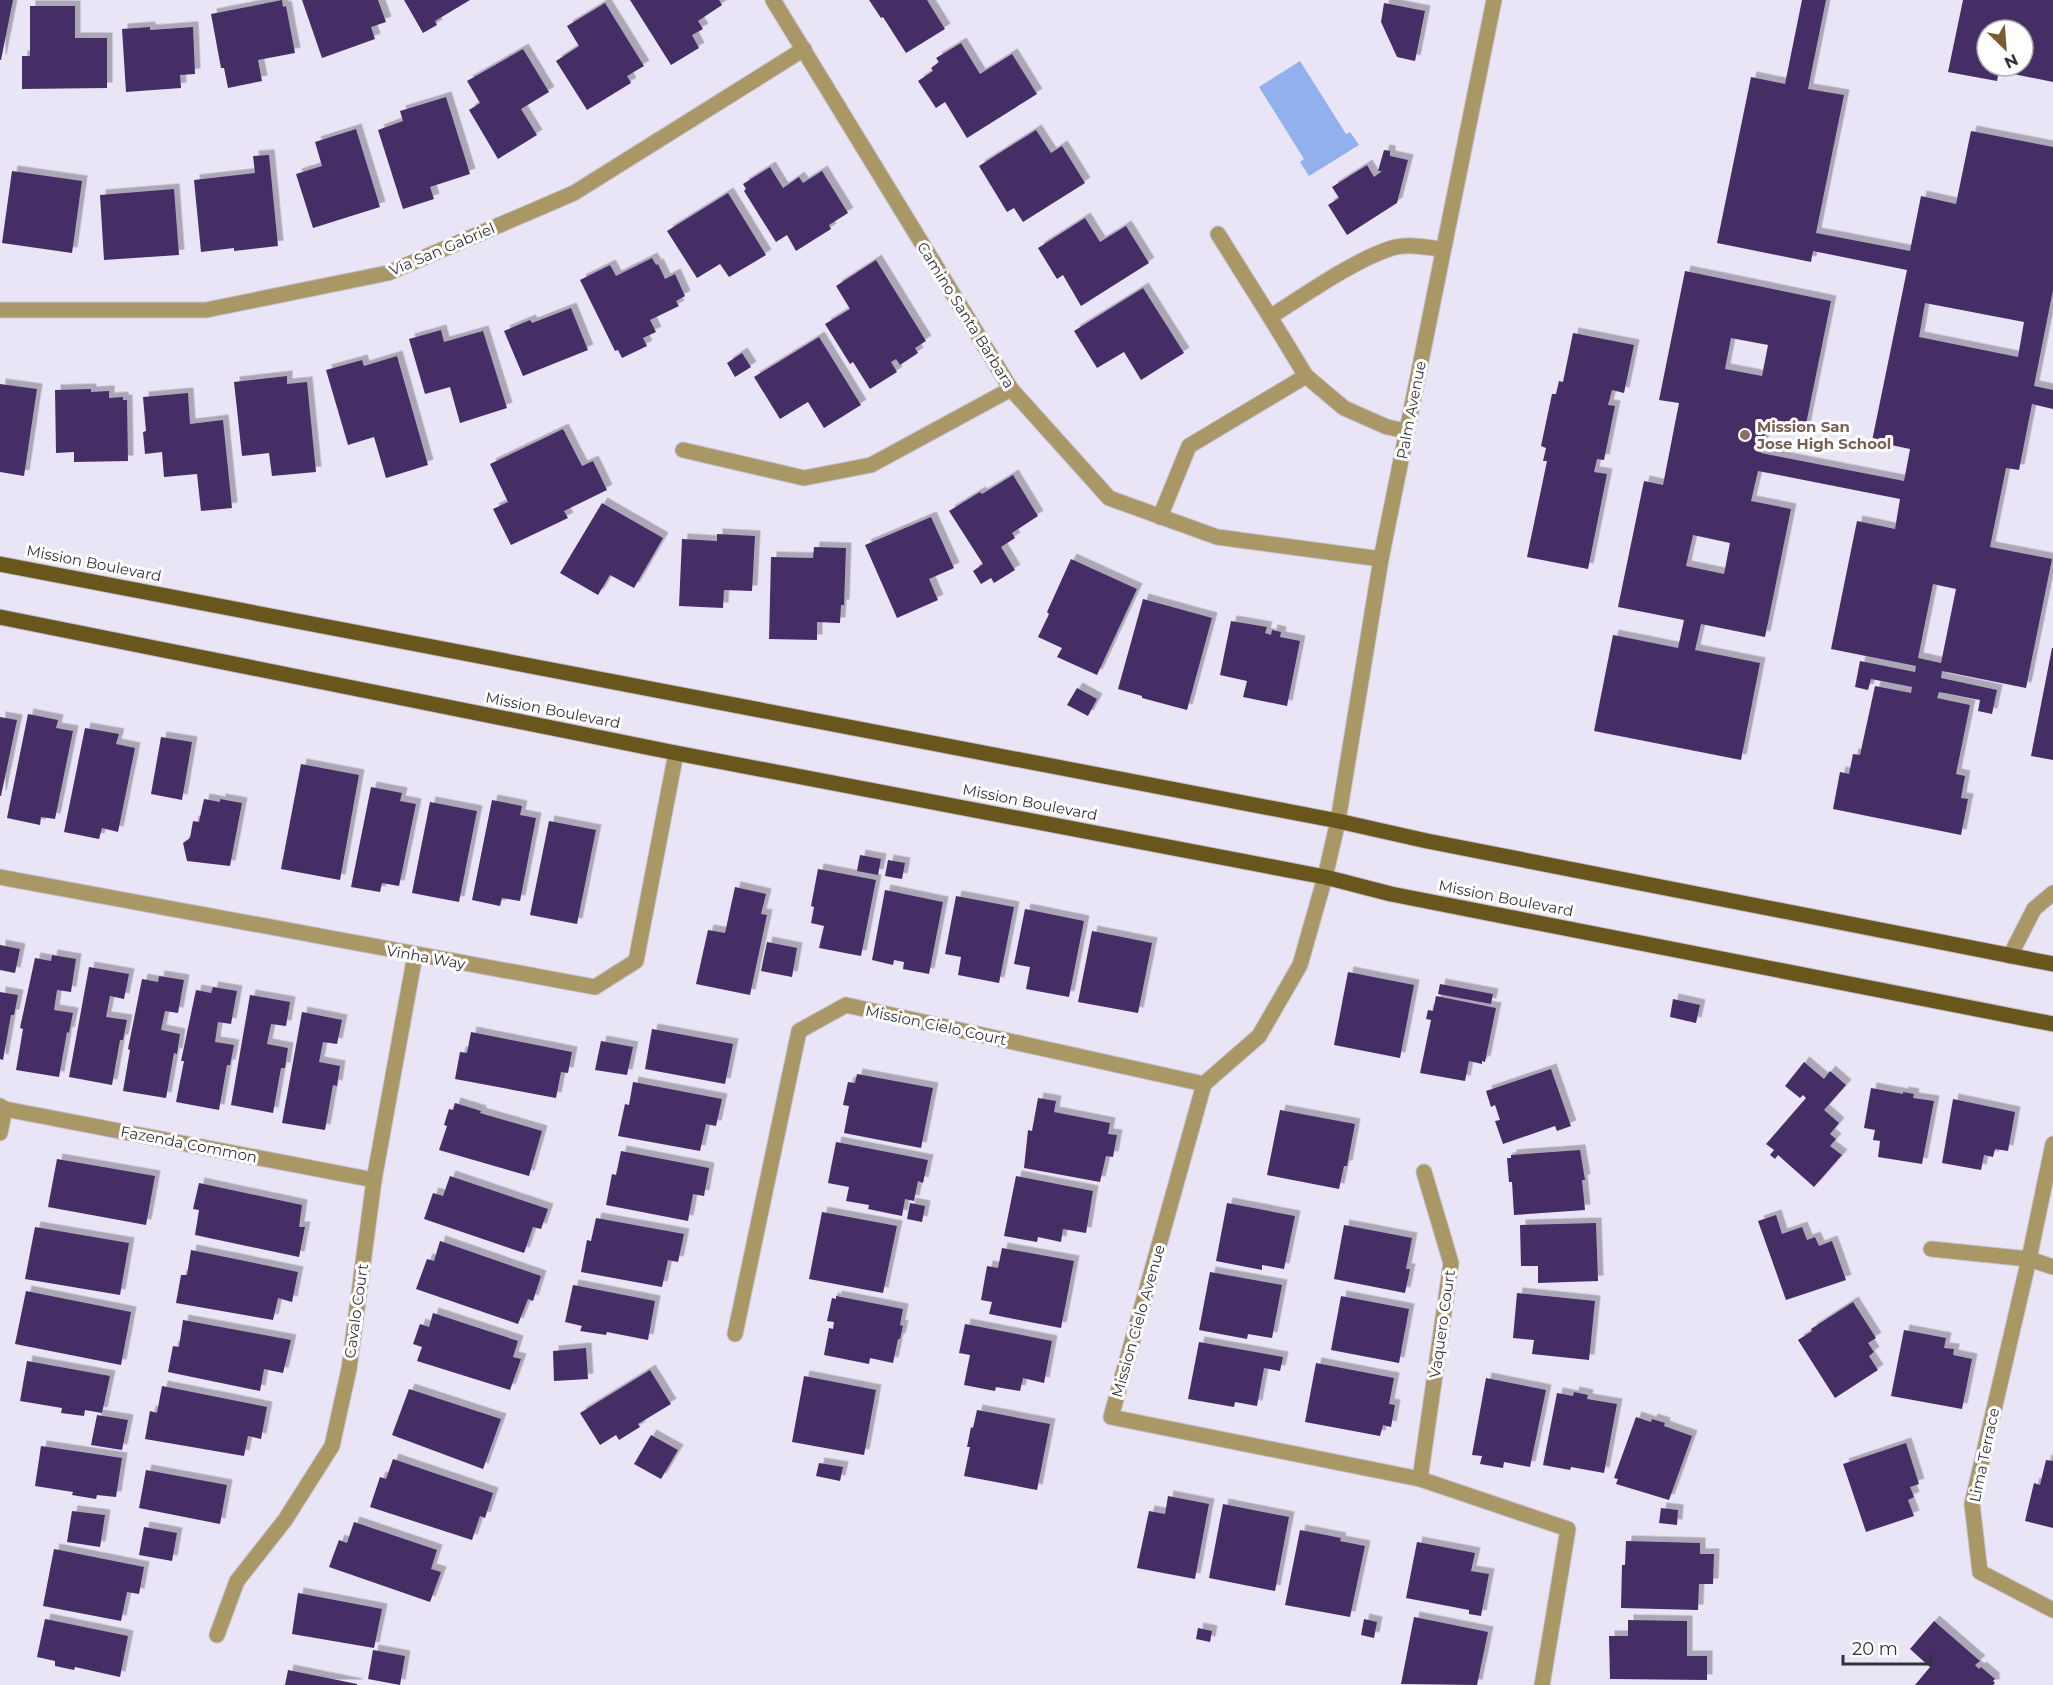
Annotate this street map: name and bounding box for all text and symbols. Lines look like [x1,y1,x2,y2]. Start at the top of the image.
north arrow [1975,18,2035,78]
text: N [2001,50,2021,72]
street label: Via San Gabriel [386,218,498,280]
street label: Camino Santa Barbara [913,238,1019,392]
street label: Palm Avenue [1392,359,1430,461]
place label: Mission San Jose High School [1756,417,1891,453]
marker: Mission San Jose High School [1738,428,1752,442]
street label: Mission Boulevard [25,541,163,585]
street label: Mission Boulevard [484,688,622,732]
street label: Mission Boulevard [961,780,1099,824]
street label: Mission Boulevard [1437,876,1575,920]
street label: Vinha Way [385,941,468,973]
street label: Mission Cielo Court [864,1001,1008,1049]
street label: Fazenda Common [119,1121,259,1167]
street label: Mission Cielo Avenue [1107,1242,1169,1400]
street label: Cavalo Court [340,1262,372,1360]
street label: Vaquero Court [1425,1269,1459,1379]
street label: Lima Terrace [1965,1406,2003,1504]
scale bar [1843,1628,1932,1666]
text: 20 m [1852,1638,1898,1660]

